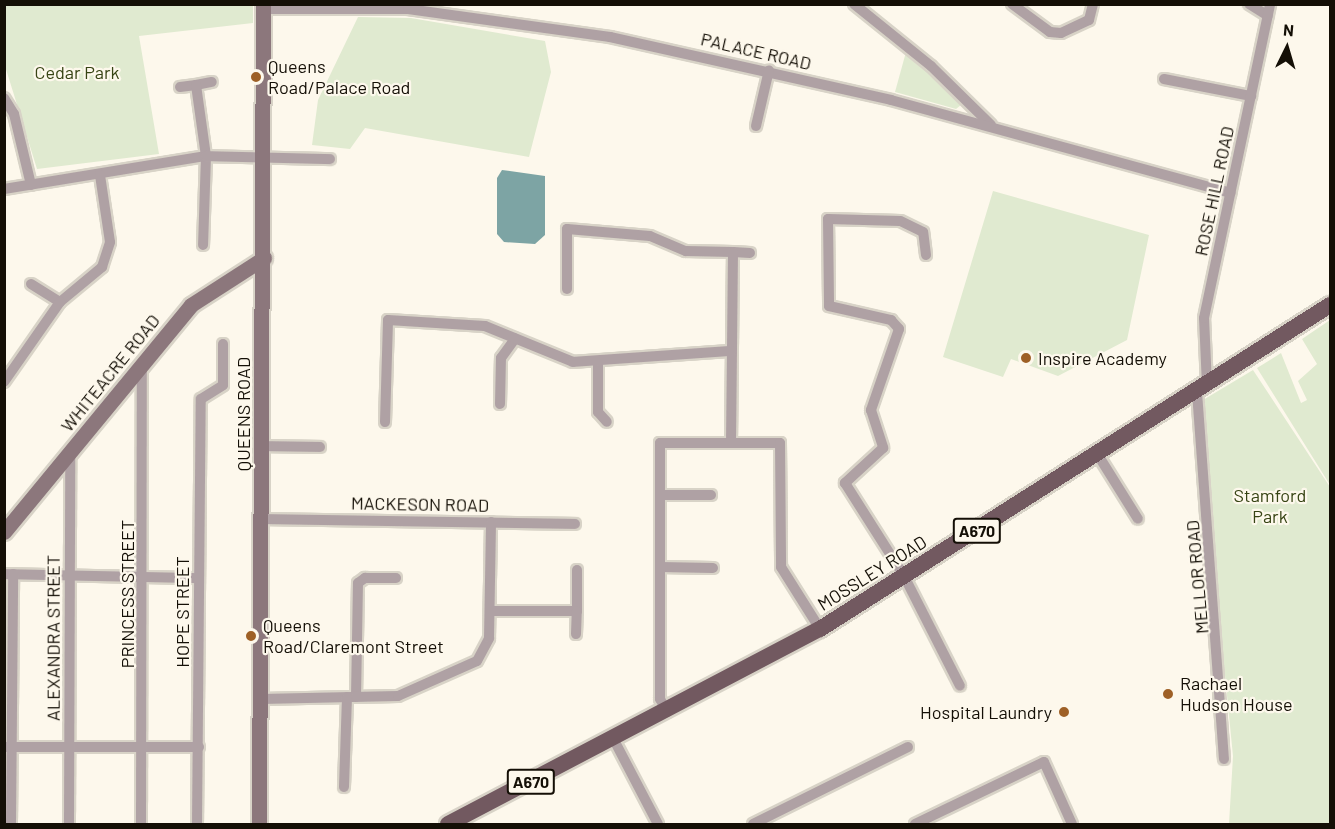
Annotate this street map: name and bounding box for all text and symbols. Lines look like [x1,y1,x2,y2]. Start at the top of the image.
north arrow [1257,18,1317,78]
text: N [1282,20,1295,39]
street label: PALACE ROAD [699,28,813,74]
place label: Queens Road/Palace Road [268,56,410,98]
park label: Cedar Park [34,61,120,83]
marker: Queens Road/Palace Road [249,70,263,84]
street label: ROSE HILL ROAD [1190,124,1238,258]
street label: WHITEACRE ROAD [56,310,164,436]
place label: Inspire Academy [1038,347,1167,369]
marker: Inspire Academy [1019,351,1033,365]
street label: QUEENS ROAD [232,357,254,471]
park label: Stamford Park [1234,485,1306,528]
street label: MACKESON ROAD [351,492,489,516]
road number: A670 [952,518,1002,544]
street label: MELLOR ROAD [1181,519,1213,635]
street label: PRINCESS STREET [116,520,138,668]
street label: MOSSLEY ROAD [814,531,930,615]
street label: ALEXANDRA STREET [42,555,64,721]
street label: HOPE STREET [171,556,193,668]
place label: Queens Road/Claremont Street [263,615,444,658]
marker: Queens Road/Claremont Street [244,629,258,643]
place label: Rachael Hudson House [1180,673,1292,716]
marker: Rachael Hudson House [1161,687,1175,701]
place label: Hospital Laundry [920,701,1052,723]
marker: Hospital Laundry [1057,705,1071,719]
road number: A670 [506,769,556,795]

